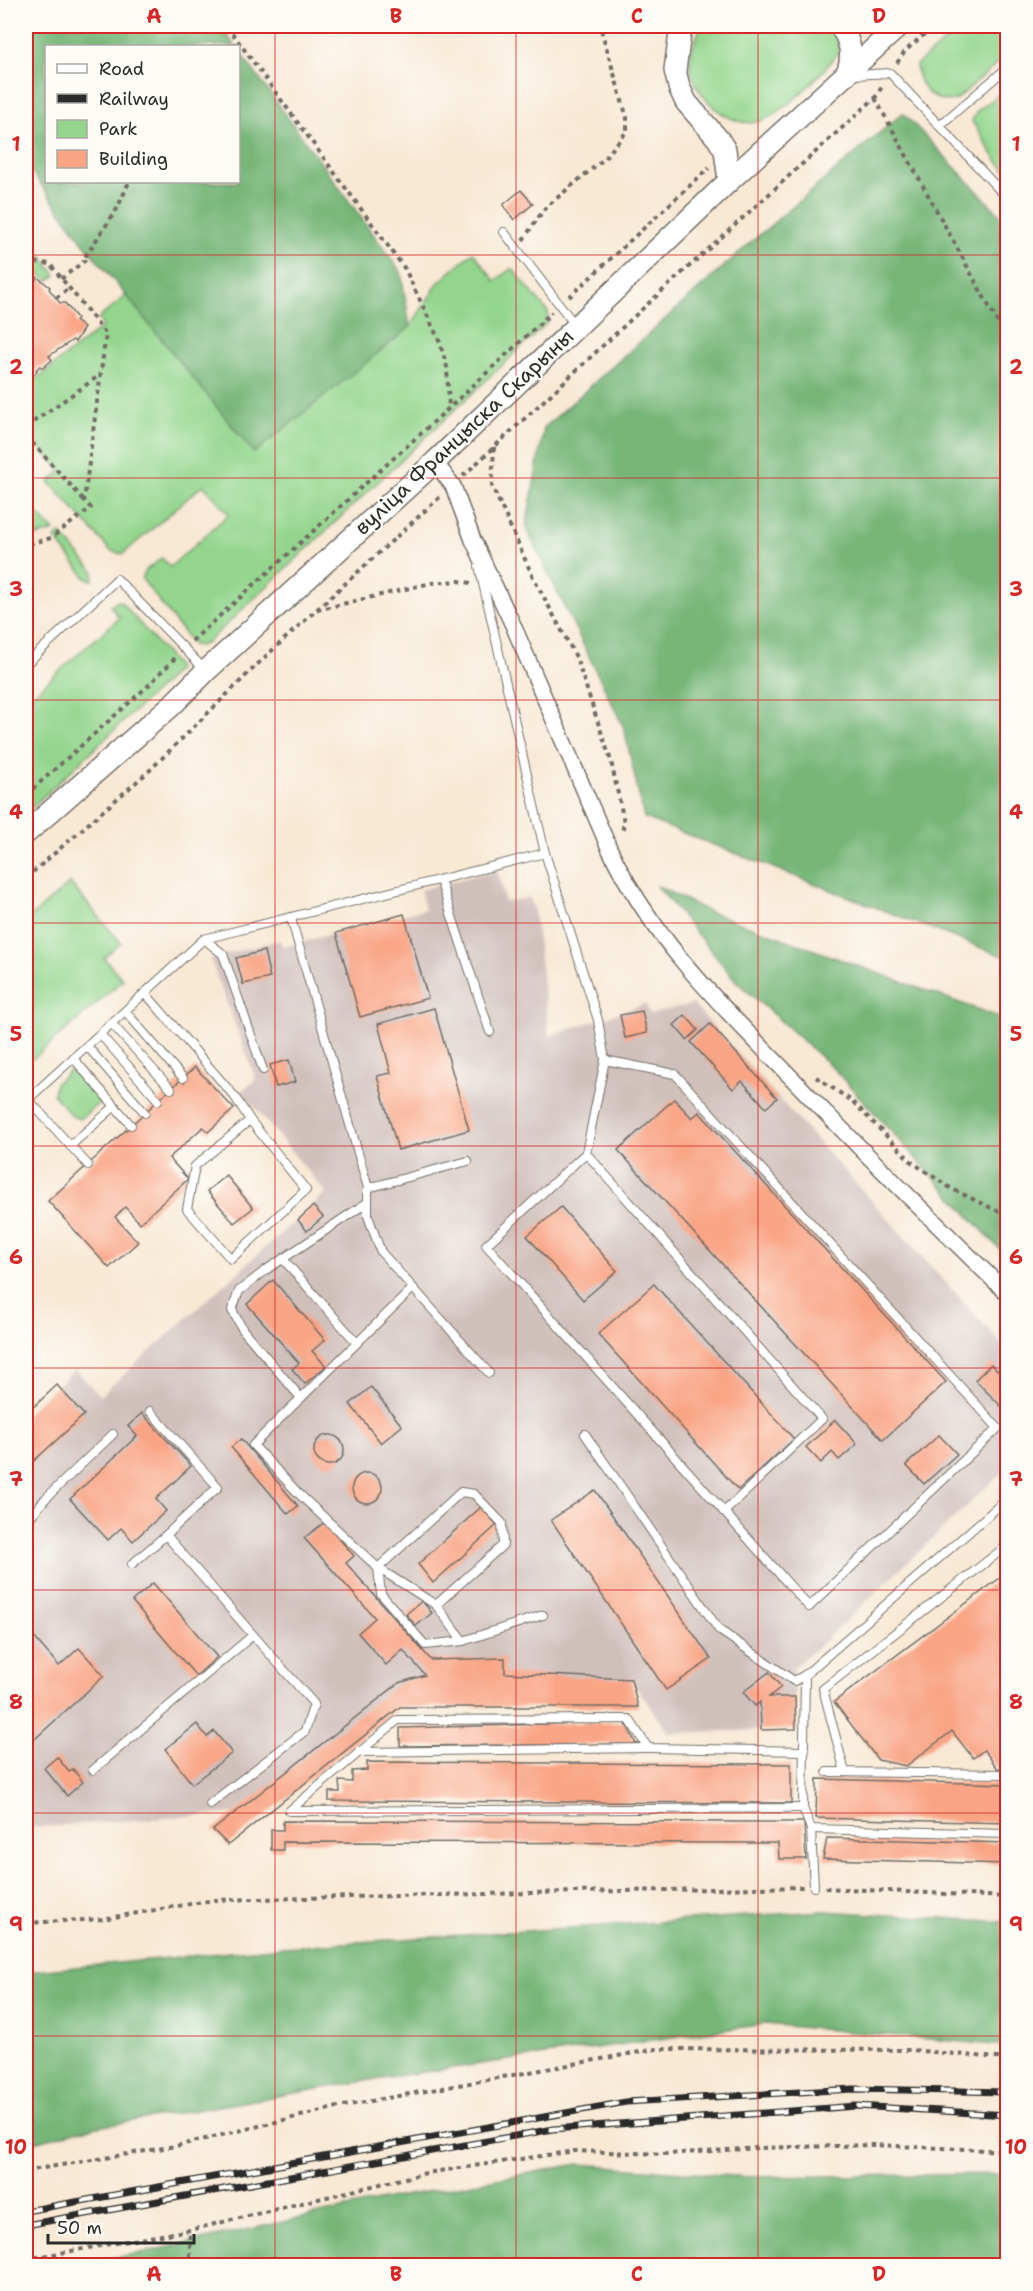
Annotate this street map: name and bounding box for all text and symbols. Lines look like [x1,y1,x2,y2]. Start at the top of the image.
text: A [146,3,162,29]
text: B [390,3,402,29]
text: C [631,3,643,29]
text: D [872,3,886,29]
legend [45,45,240,183]
text: Road [99,57,144,81]
text: Railway [99,87,169,111]
text: Park [99,117,138,141]
text: 1 [11,131,21,157]
text: 1 [1011,131,1021,157]
text: Building [99,147,168,171]
street label: вуліца Францыска Скарыны [348,323,580,541]
text: 2 [9,354,23,380]
text: 2 [1009,354,1023,380]
text: 3 [9,576,23,602]
text: 3 [1009,576,1023,602]
text: 4 [9,799,23,825]
text: 4 [1009,799,1023,825]
text: 5 [10,1021,22,1047]
text: 5 [1010,1021,1022,1047]
text: 6 [9,1244,23,1270]
text: 6 [1009,1244,1023,1270]
text: 7 [9,1466,23,1492]
text: 7 [1009,1466,1023,1492]
text: 8 [9,1689,23,1715]
text: 8 [1009,1689,1023,1715]
text: 9 [9,1911,23,1937]
text: 9 [1009,1911,1023,1937]
text: 10 [5,2134,27,2160]
text: 10 [1005,2134,1027,2160]
scale bar [48,2207,194,2245]
text: 50 m [57,2216,102,2240]
text: A [146,2261,162,2287]
text: B [390,2261,402,2287]
text: C [631,2261,643,2287]
text: D [872,2261,886,2287]

